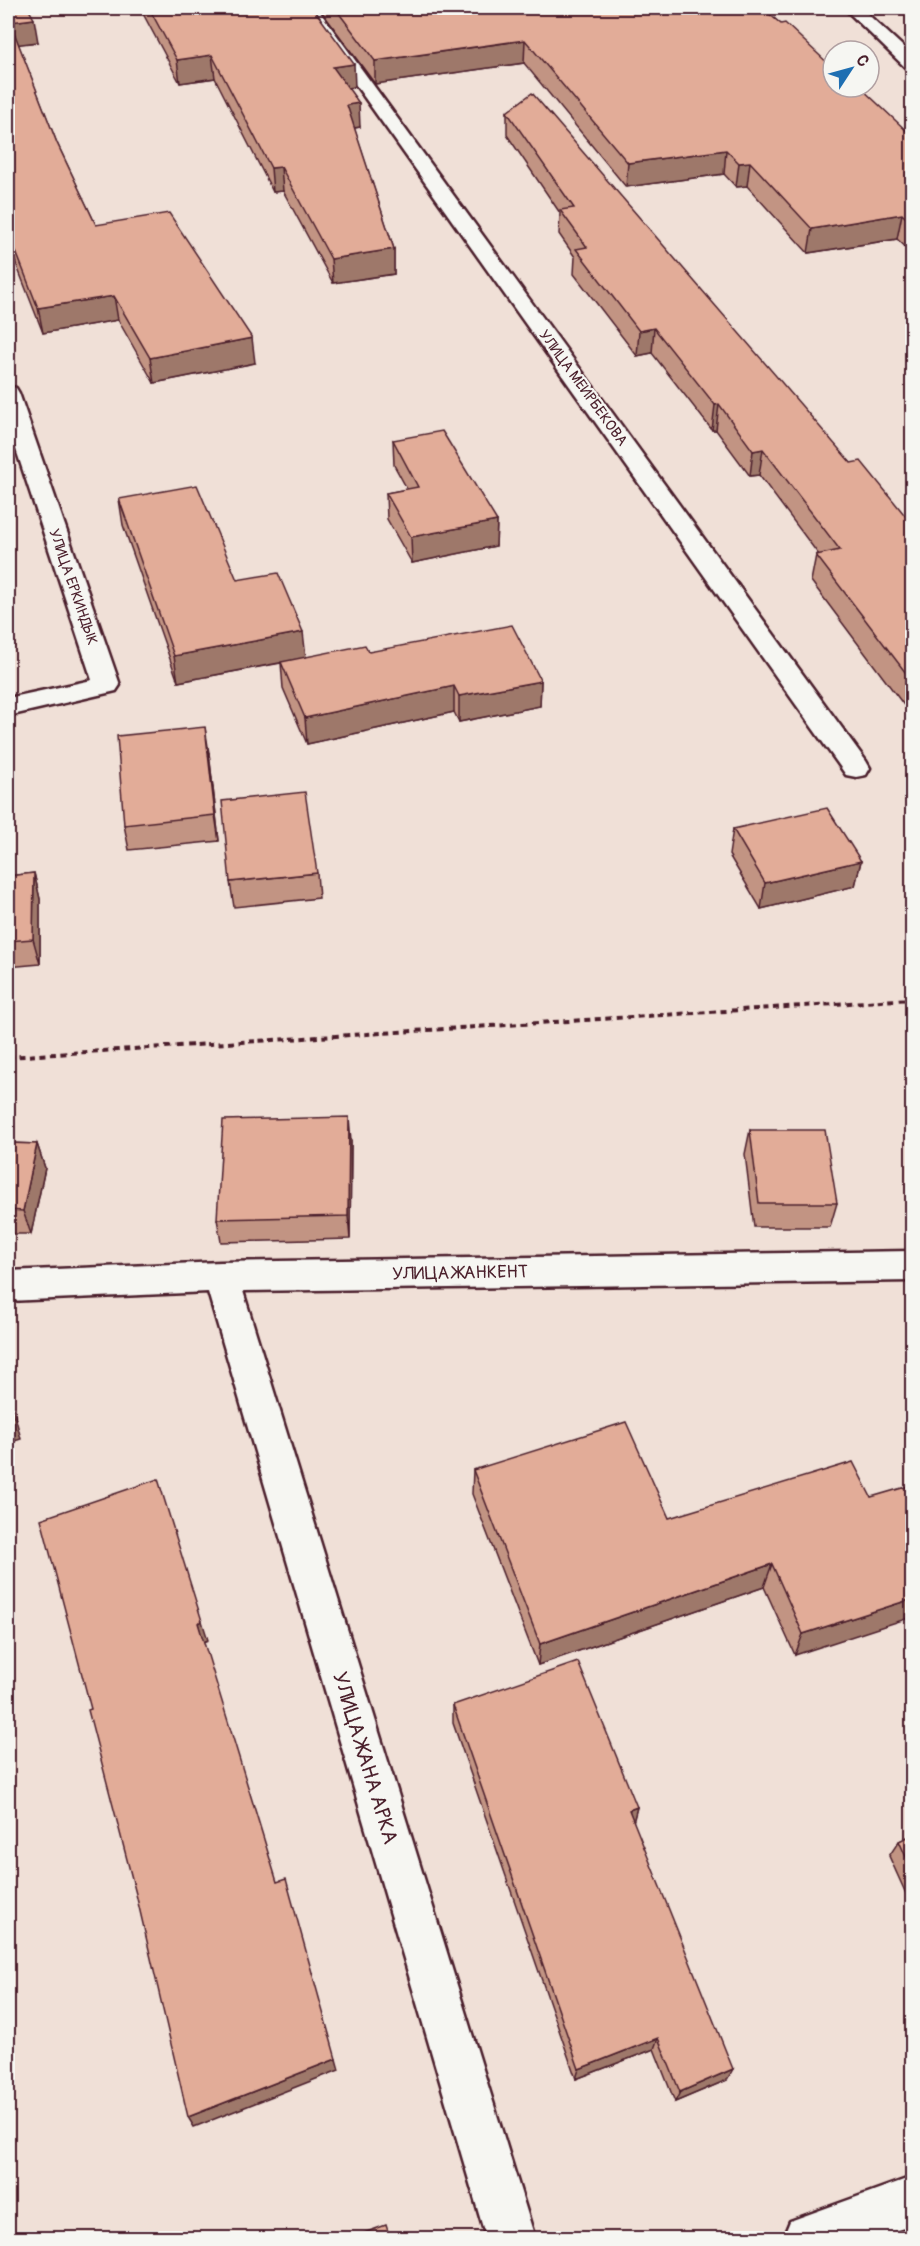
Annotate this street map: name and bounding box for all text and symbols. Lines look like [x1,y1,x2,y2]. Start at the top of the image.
north arrow [821,39,881,99]
text: С [851,51,873,71]
street label: УЛИЦА МЕИРБЕКОВА [535,326,632,450]
street label: УЛИЦА ЕРКИНДЫК [44,526,102,648]
street label: УЛИЦА ЖАНКЕНТ [392,1260,528,1286]
street label: УЛИЦА ЖАНА АРКА [326,1669,404,1847]

